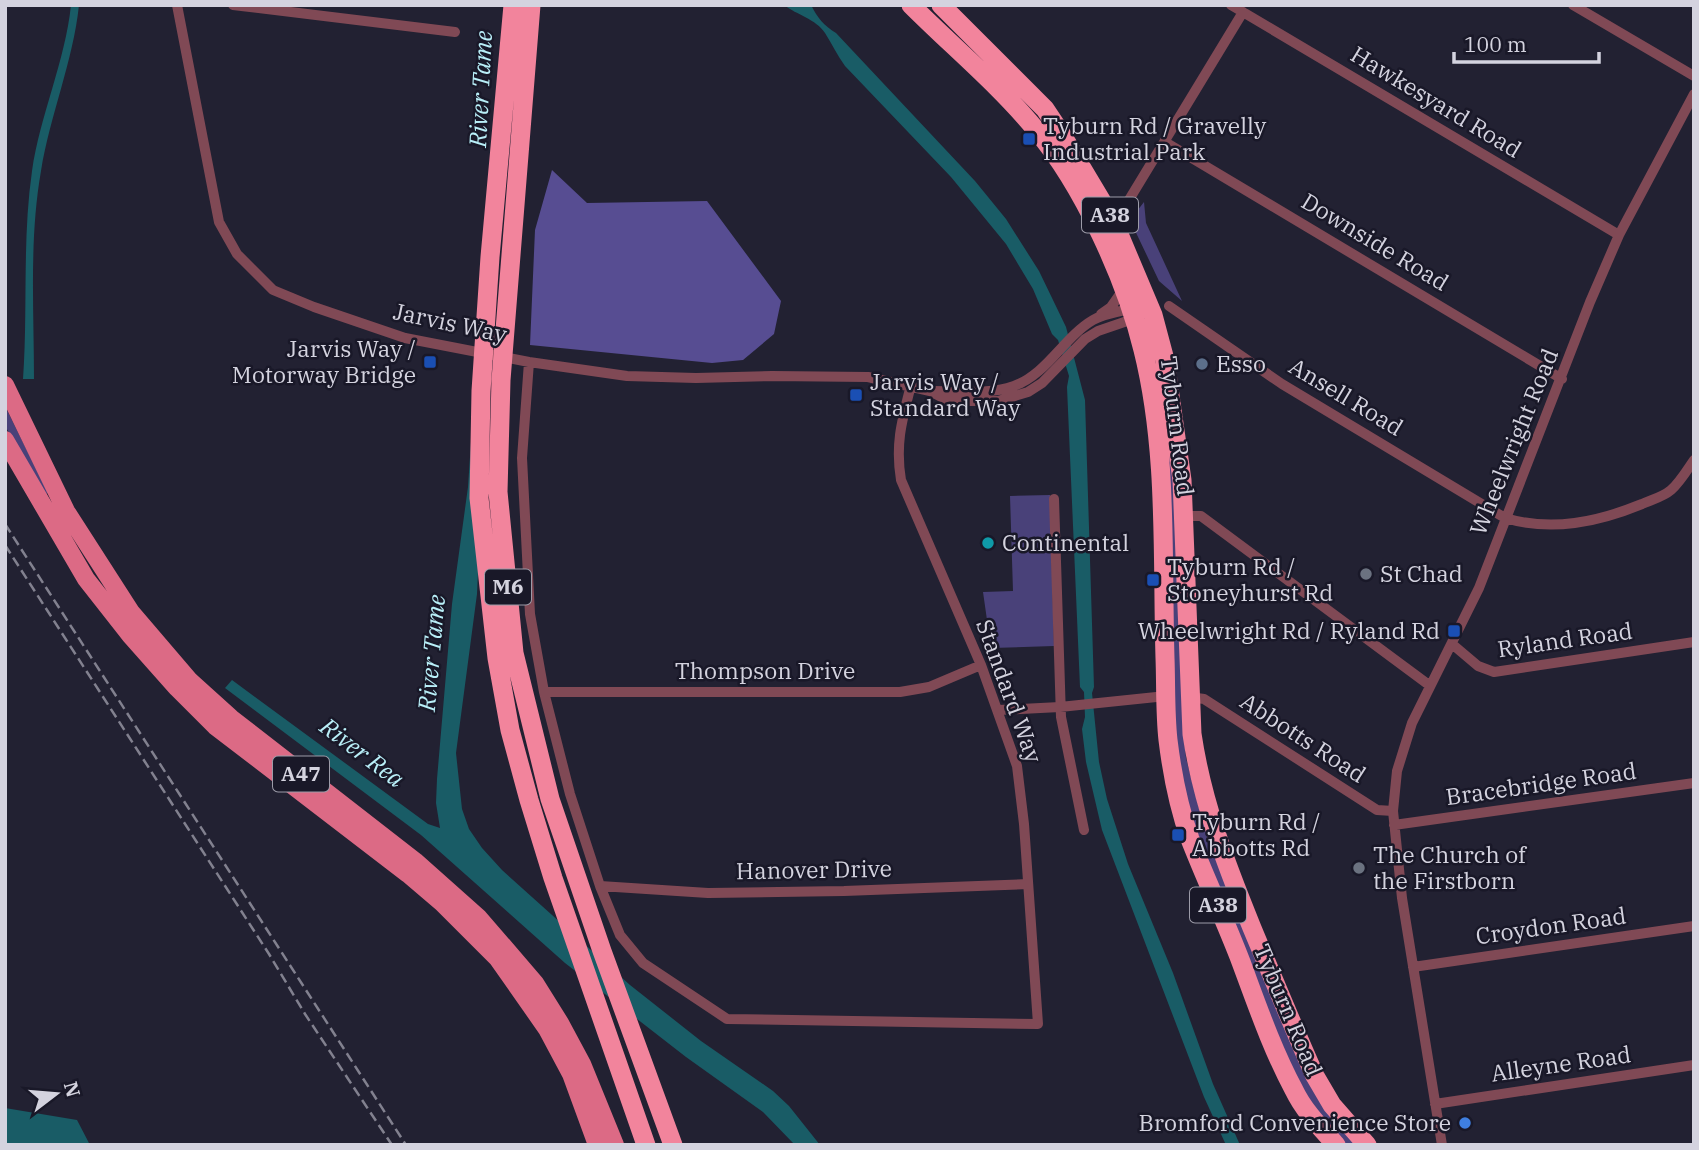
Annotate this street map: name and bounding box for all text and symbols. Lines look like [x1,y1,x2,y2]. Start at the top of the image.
scale bar [1454,21,1599,65]
water label: River Tame [461,29,499,149]
text: 100 m [1464,30,1527,58]
street label: Hawkesyard Road [1346,38,1527,164]
place label: Tyburn Rd / Gravelly Industrial Park [1043,110,1267,166]
marker: Tyburn Rd / Gravelly Industrial Park [1021,131,1037,147]
street label: Downside Road [1296,185,1455,297]
road number: A38 [1082,198,1138,232]
street label: Jarvis Way [391,295,510,349]
place label: Jarvis Way / Motorway Bridge [232,333,416,389]
street label: Wheelwright Road [1462,344,1564,539]
place label: Esso [1216,348,1266,378]
street label: Ansell Road [1284,350,1409,442]
marker: Jarvis Way / Motorway Bridge [422,354,438,370]
street label: Tyburn Road [1155,354,1201,497]
marker: Esso [1194,356,1210,372]
place label: Jarvis Way / Standard Way [870,366,1021,422]
marker: Jarvis Way / Standard Way [848,387,864,403]
place label: Continental [1002,527,1129,557]
marker: Continental [980,535,996,551]
place label: Tyburn Rd / Stoneyhurst Rd [1167,551,1333,607]
place label: St Chad [1380,558,1463,588]
marker: St Chad [1358,566,1374,582]
road number: M6 [485,570,531,604]
marker: Tyburn Rd / Stoneyhurst Rd [1145,572,1161,588]
water label: River Tame [410,593,452,714]
street label: Standard Way [970,615,1050,767]
place label: Wheelwright Rd / Ryland Rd [1138,615,1440,645]
street label: Ryland Road [1495,615,1634,663]
marker: Wheelwright Rd / Ryland Rd [1446,623,1462,639]
street label: Thompson Drive [675,655,855,685]
street label: Abbotts Road [1235,685,1372,789]
water label: River Rea [313,709,411,794]
street label: Bracebridge Road [1444,755,1638,811]
road number: A47 [273,756,329,792]
place label: Tyburn Rd / Abbotts Rd [1192,806,1320,862]
marker: Tyburn Rd / Abbotts Rd [1170,827,1186,843]
place label: The Church of the Firstborn [1373,839,1528,895]
street label: Hanover Drive [736,853,892,885]
marker: The Church of the Firstborn [1351,860,1367,876]
road number: A38 [1190,888,1246,922]
street label: Croydon Road [1474,900,1628,950]
street label: Tyburn Road [1248,939,1330,1080]
street label: Alleyne Road [1489,1038,1633,1088]
north arrow [21,1059,91,1129]
text: N [59,1079,86,1100]
place label: Bromford Convenience Store [1138,1107,1451,1137]
marker: Bromford Convenience Store [1457,1115,1473,1131]

